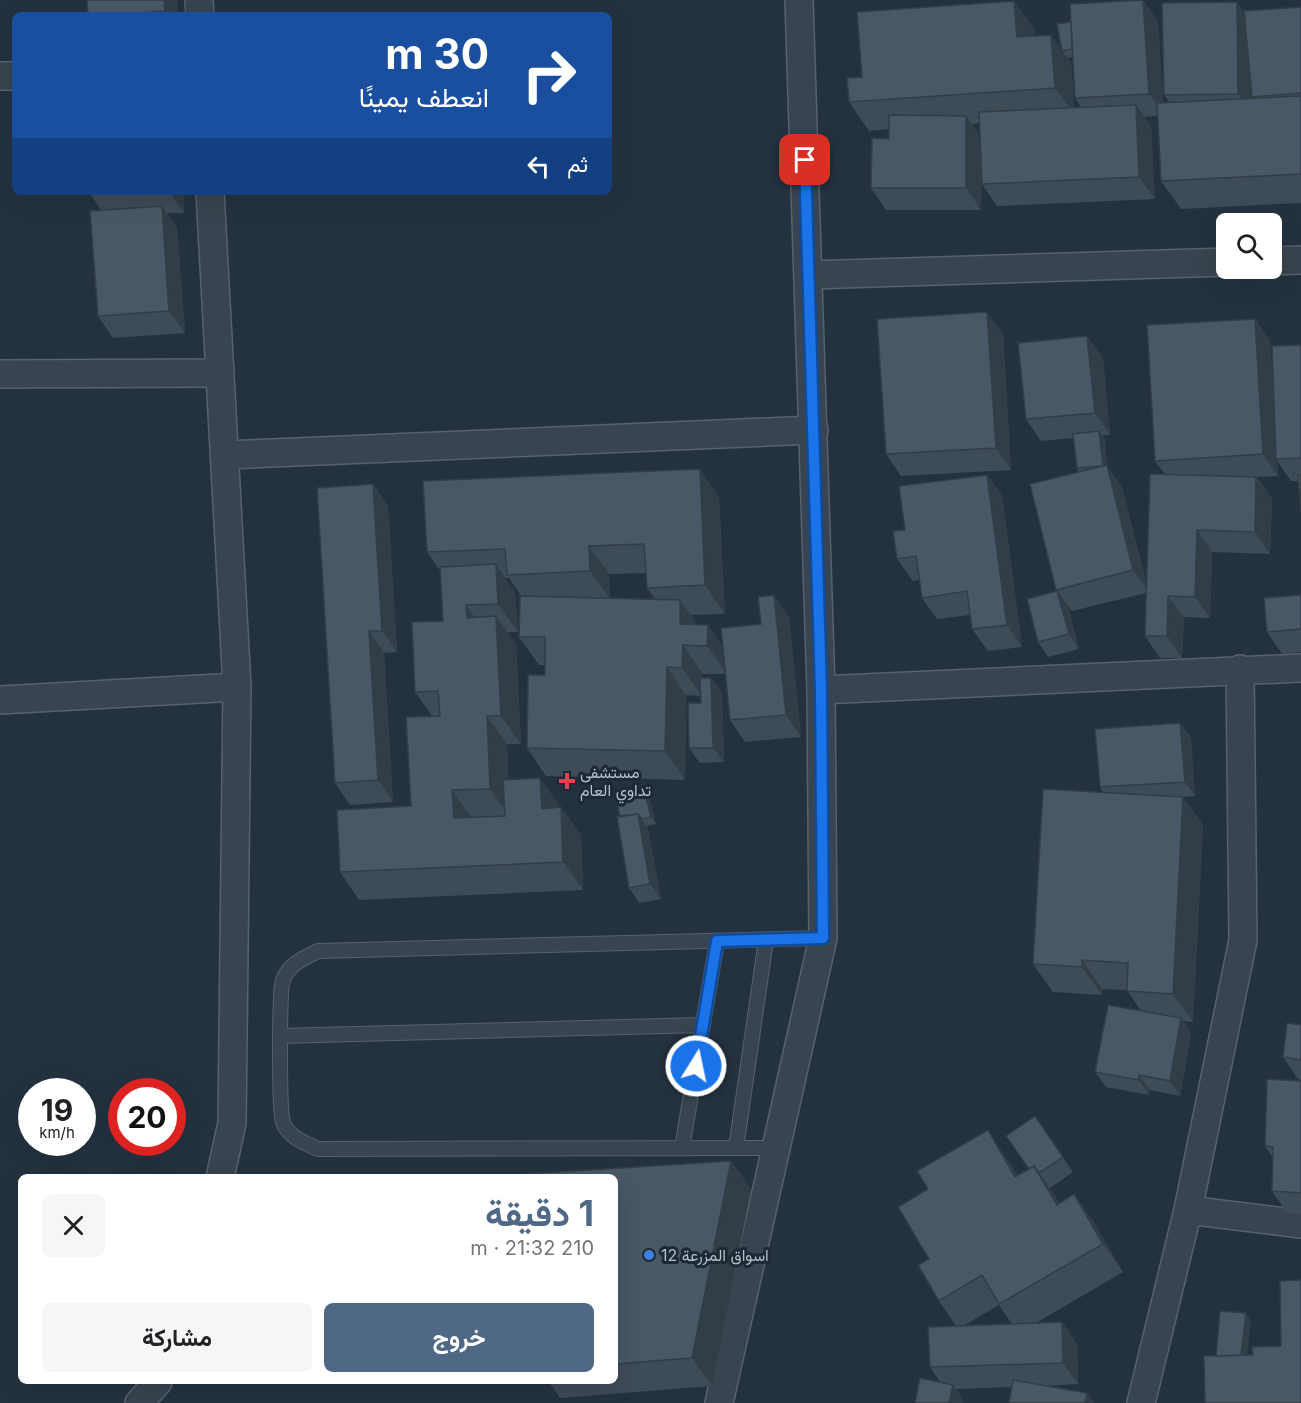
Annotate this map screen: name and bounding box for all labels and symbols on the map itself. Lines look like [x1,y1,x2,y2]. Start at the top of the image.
pin [779,134,830,185]
place label: مستشفى تداوي العام [580,762,651,804]
marker: مستشفى تداوي العام [558,772,576,790]
position arrow [664,1034,728,1098]
speed limit sign: 20 [108,1078,186,1156]
place label: اسواق المزرعة 12 [661,1245,769,1266]
marker: اسواق المزرعة 12 [642,1248,656,1262]

